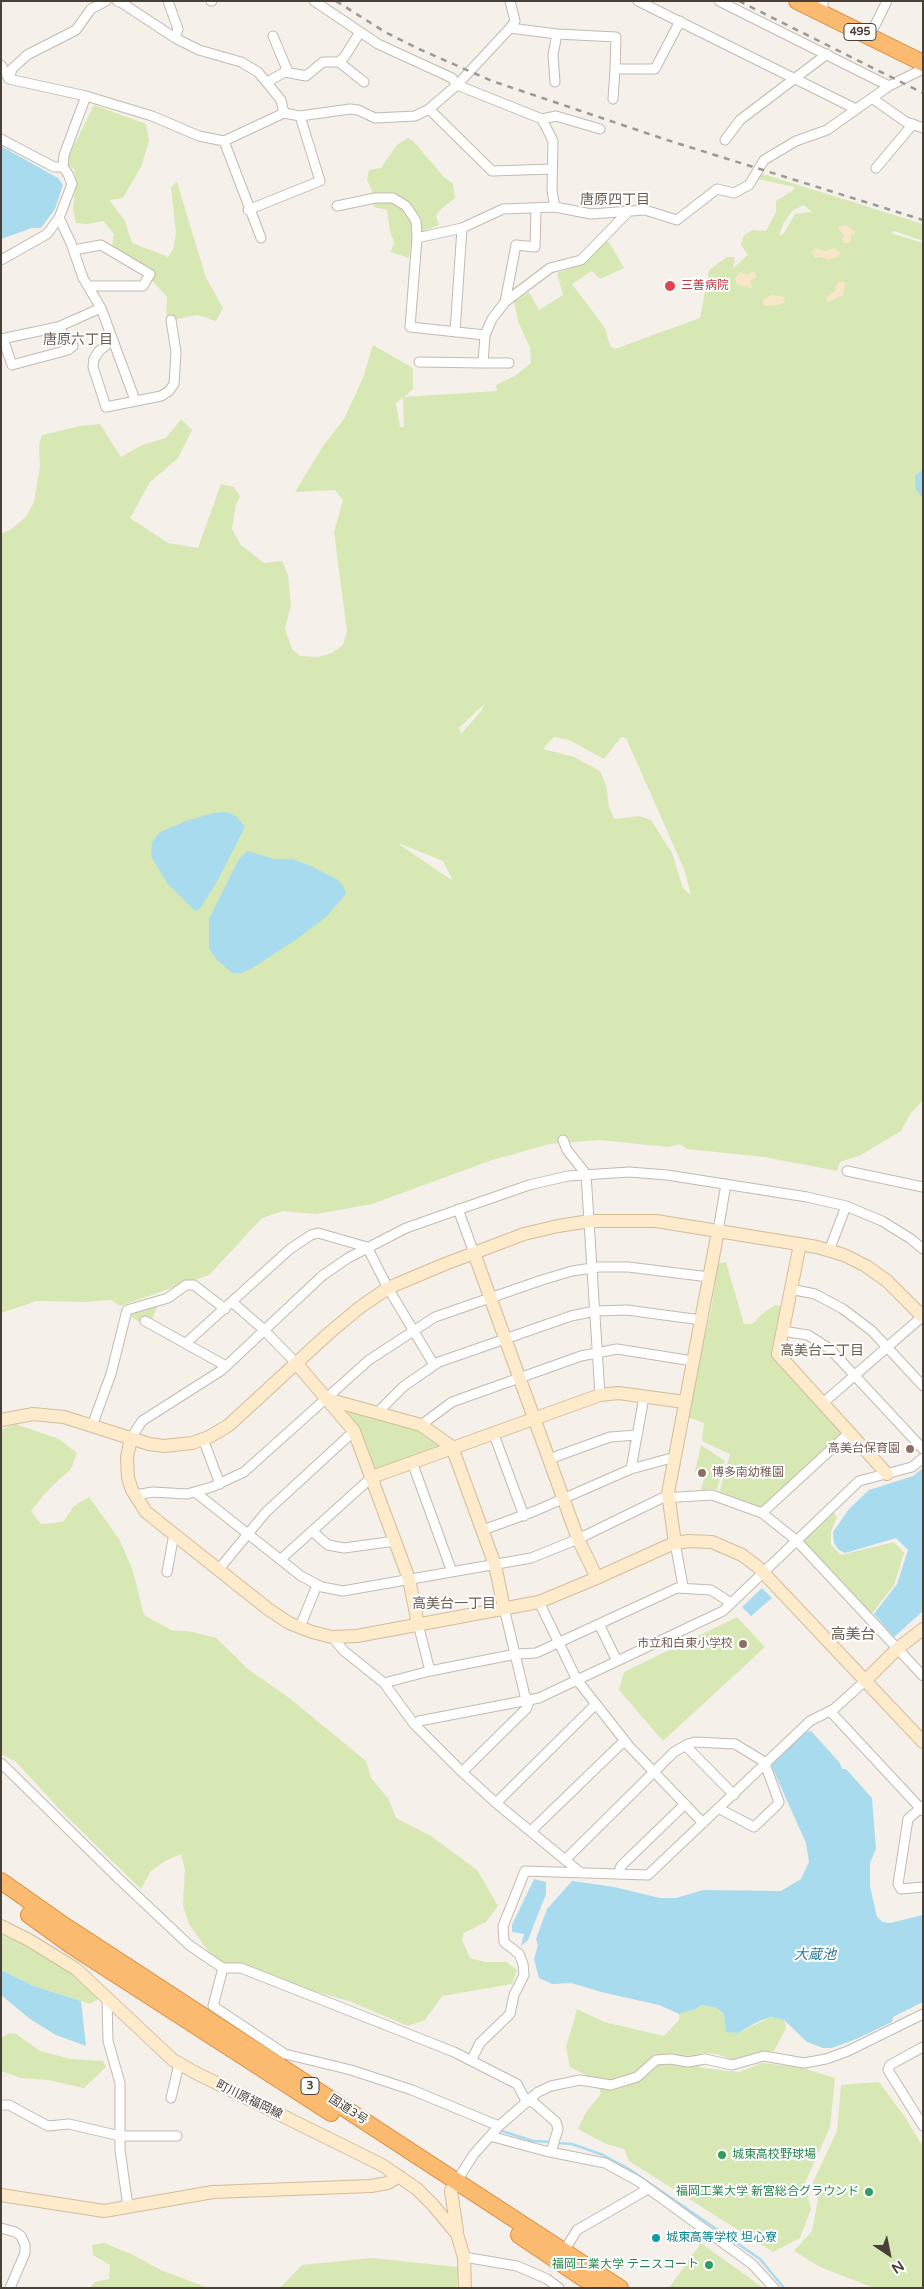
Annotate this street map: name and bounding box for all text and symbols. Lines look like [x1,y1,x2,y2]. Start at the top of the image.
road number: 495 [844,24,876,41]
district label: 唐原四丁目 [580,192,650,208]
marker: 三善病院 [663,279,677,293]
place label: 三善病院 [681,279,729,293]
district label: 唐原六丁目 [43,332,113,348]
district label: 高美台二丁目 [780,1343,864,1359]
place label: 高美台保育園 [828,1442,900,1456]
marker: 高美台保育園 [904,1443,916,1455]
place label: 博多南幼稚園 [712,1466,784,1480]
marker: 博多南幼稚園 [696,1467,708,1479]
district label: 高美台一丁目 [412,1596,496,1612]
district label: 高美台 [831,1626,875,1644]
place label: 市立和白東小学校 [637,1637,733,1651]
marker: 市立和白東小学校 [737,1638,749,1650]
water label: 大蔵池 [794,1947,836,1963]
street label: 町川原福岡線 [213,2078,285,2122]
road number: 3 [301,2078,319,2094]
street label: 国道3号 [326,2092,370,2128]
place label: 城東高校野球場 [732,2148,816,2162]
marker: 城東高校野球場 [716,2149,728,2161]
place label: 福岡工業大学 新宮総合グラウンド [676,2185,859,2199]
marker: 福岡工業大学 新宮総合グラウンド [863,2186,875,2198]
north arrow [864,2229,914,2279]
place label: 城東高等学校 坦心寮 [666,2231,777,2245]
marker: 城東高等学校 坦心寮 [650,2232,662,2244]
text: N [888,2257,907,2277]
place label: 福岡工業大学 テニスコート [552,2258,699,2272]
marker: 福岡工業大学 テニスコート [703,2259,715,2271]

